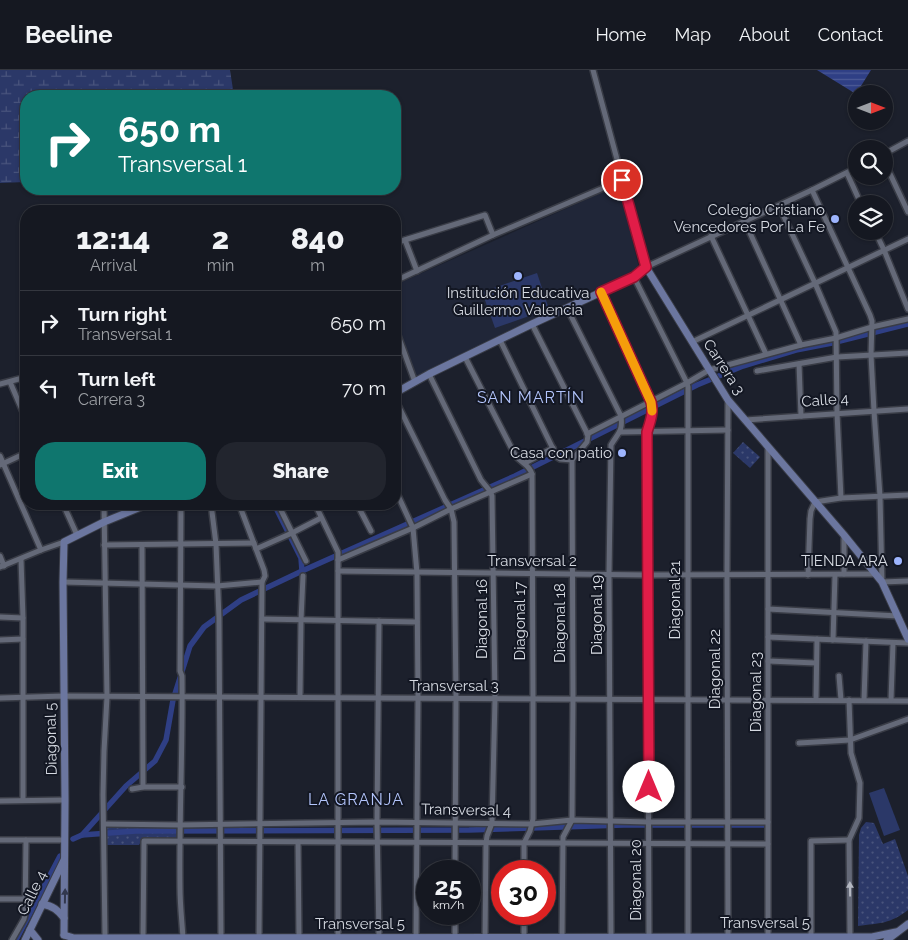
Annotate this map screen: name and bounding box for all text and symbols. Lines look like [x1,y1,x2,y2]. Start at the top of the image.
text: Beeline [25,20,113,49]
text: Home [595,24,646,45]
text: Map [674,24,711,45]
text: About [739,24,790,45]
text: Contact [818,24,883,45]
north arrow [848,85,892,130]
map controls [848,85,893,240]
text: 650 m [118,109,221,150]
icon: right [35,110,100,175]
button: search [848,140,893,185]
text: Transversal 1 [118,151,247,177]
pin [601,159,643,201]
icon: arrive [608,166,636,194]
button: layers [848,195,893,240]
place label: Colegio Cristiano Vencedores Por La Fe [673,201,825,236]
marker: Colegio Cristiano Vencedores Por La Fe [829,213,841,225]
text: 12:14 [76,221,150,256]
text: 2 [212,221,229,256]
text: 840 [291,221,345,256]
text: Arrival [90,256,137,275]
text: min [207,256,234,275]
text: m [310,256,325,275]
marker: Institución Educativa Guillermo Valencia [512,270,524,282]
place label: Institución Educativa Guillermo Valencia [447,284,589,319]
text: Turn right [78,303,167,325]
icon: right [35,309,63,337]
text: 650 m [330,312,386,334]
text: Transversal 1 [78,325,172,344]
street label: Carrera 3 [699,336,749,398]
text: Turn left [78,368,155,390]
icon: left [35,374,63,402]
text: 70 m [342,377,386,399]
district label: SAN MARTÍN [477,387,585,407]
street label: Calle 4 [801,389,849,411]
text: Carrera 3 [78,390,145,409]
button: Exit [35,442,206,500]
button: Share [216,442,386,500]
place label: Casa con patio [510,444,612,462]
marker: Casa con patio [616,447,628,459]
street label: Transversal 2 [487,552,577,570]
place label: TIENDA ARA [801,552,888,570]
marker: TIENDA ARA [892,555,904,567]
street label: Diagonal 21 [666,560,684,639]
street label: Diagonal 19 [588,575,606,655]
street label: Diagonal 16 [473,579,491,659]
street label: Diagonal 17 [511,581,529,661]
street label: Diagonal 18 [551,583,569,663]
street label: Diagonal 22 [706,629,724,709]
street label: Diagonal 23 [747,652,765,732]
street label: Transversal 3 [409,677,499,695]
street label: Diagonal 5 [41,702,61,776]
position arrow [622,760,674,812]
district label: LA GRANJA [308,790,404,809]
street label: Transversal 4 [421,800,511,820]
street label: Diagonal 20 [627,839,645,921]
speed limit sign: 30 [491,860,556,925]
street label: Calle 4 [14,868,50,918]
text: 25 [435,871,462,901]
one-way arrow [846,880,854,896]
one-way arrow [61,888,69,904]
text: km/h [433,898,464,912]
street label: Transversal 5 [720,914,810,932]
street label: Transversal 5 [315,915,405,933]

